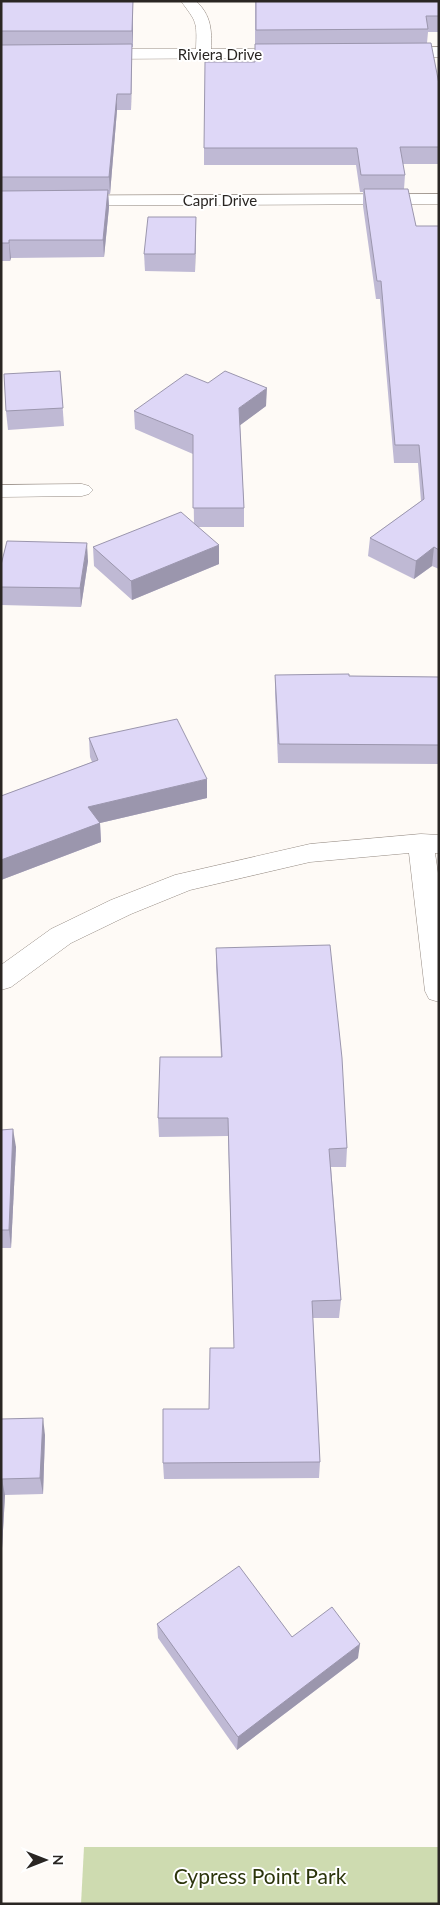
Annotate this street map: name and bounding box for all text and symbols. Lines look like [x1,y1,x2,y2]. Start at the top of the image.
street label: Riviera Drive [178,45,262,63]
street label: Capri Drive [183,191,257,209]
north arrow [20,1835,70,1885]
text: N [50,1855,67,1865]
park label: Cypress Point Park [174,1863,347,1888]

